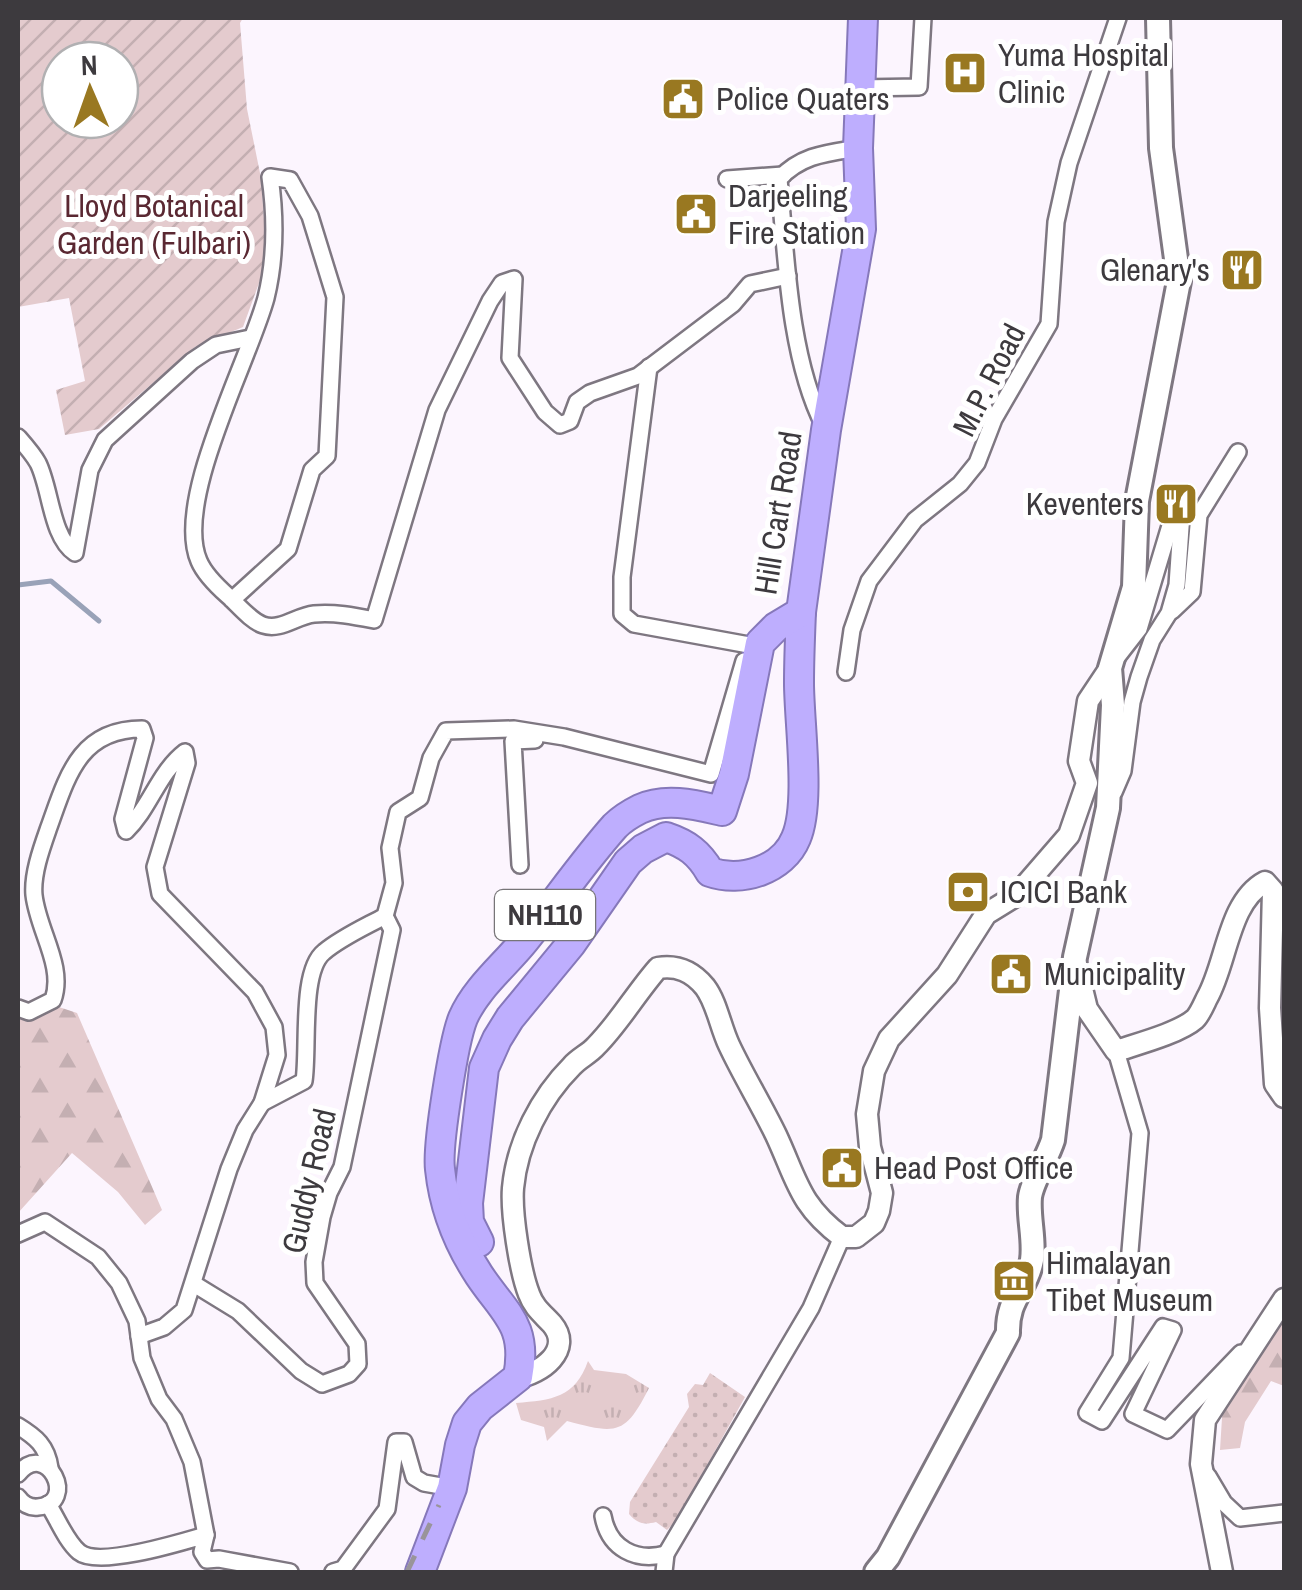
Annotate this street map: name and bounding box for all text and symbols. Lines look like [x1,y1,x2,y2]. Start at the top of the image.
place label: Yuma Hospital Clinic [998,33,1169,113]
north arrow [40,40,140,140]
text: N [80,46,98,84]
hospital icon: Yuma Hospital Clinic [942,50,988,96]
public building icon: Police Quaters [660,76,706,122]
place label: Police Quaters [716,77,890,120]
place label: Darjeeling Fire Station [728,174,865,254]
park label: Lloyd Botanical Garden (Fulbari) [57,184,251,264]
public building icon: Darjeeling Fire Station [673,191,719,237]
restaurant icon: Glenary's [1219,247,1265,293]
place label: Glenary's [1100,248,1210,291]
street label: M.P. Road [942,316,1035,443]
street label: Hill Cart Road [743,428,812,598]
restaurant icon: Keventers [1153,481,1199,527]
place label: Keventers [1026,482,1144,525]
bank icon: ICICI Bank [945,869,991,915]
place label: ICICI Bank [1000,870,1128,913]
road number: NH110 [495,890,595,940]
public building icon: Municipality [988,951,1034,997]
place label: Municipality [1044,952,1185,995]
street label: Guddy Road [271,1104,346,1258]
public building icon: Head Post Office [819,1145,865,1191]
place label: Head Post Office [874,1146,1073,1189]
place label: Himalayan Tibet Museum [1046,1241,1213,1321]
museum icon: Himalayan Tibet Museum [991,1258,1037,1304]

